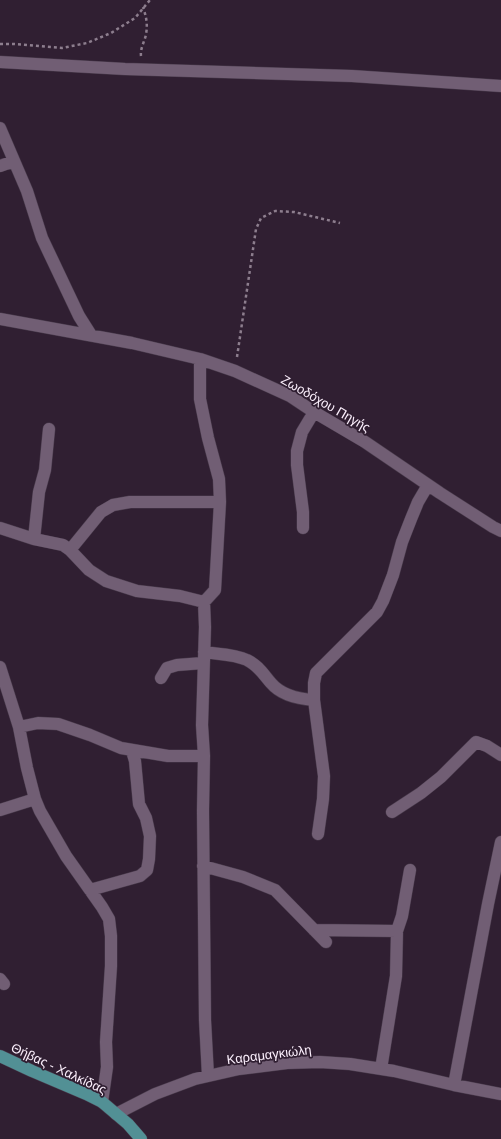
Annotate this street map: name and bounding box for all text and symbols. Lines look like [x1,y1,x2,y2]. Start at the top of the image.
street label: Ζωοδόχου Πηγής [278,372,373,435]
street label: Θήβας - Χαλκίδας [9,1040,109,1097]
street label: Καραμαγκιώλη [226,1042,312,1067]

